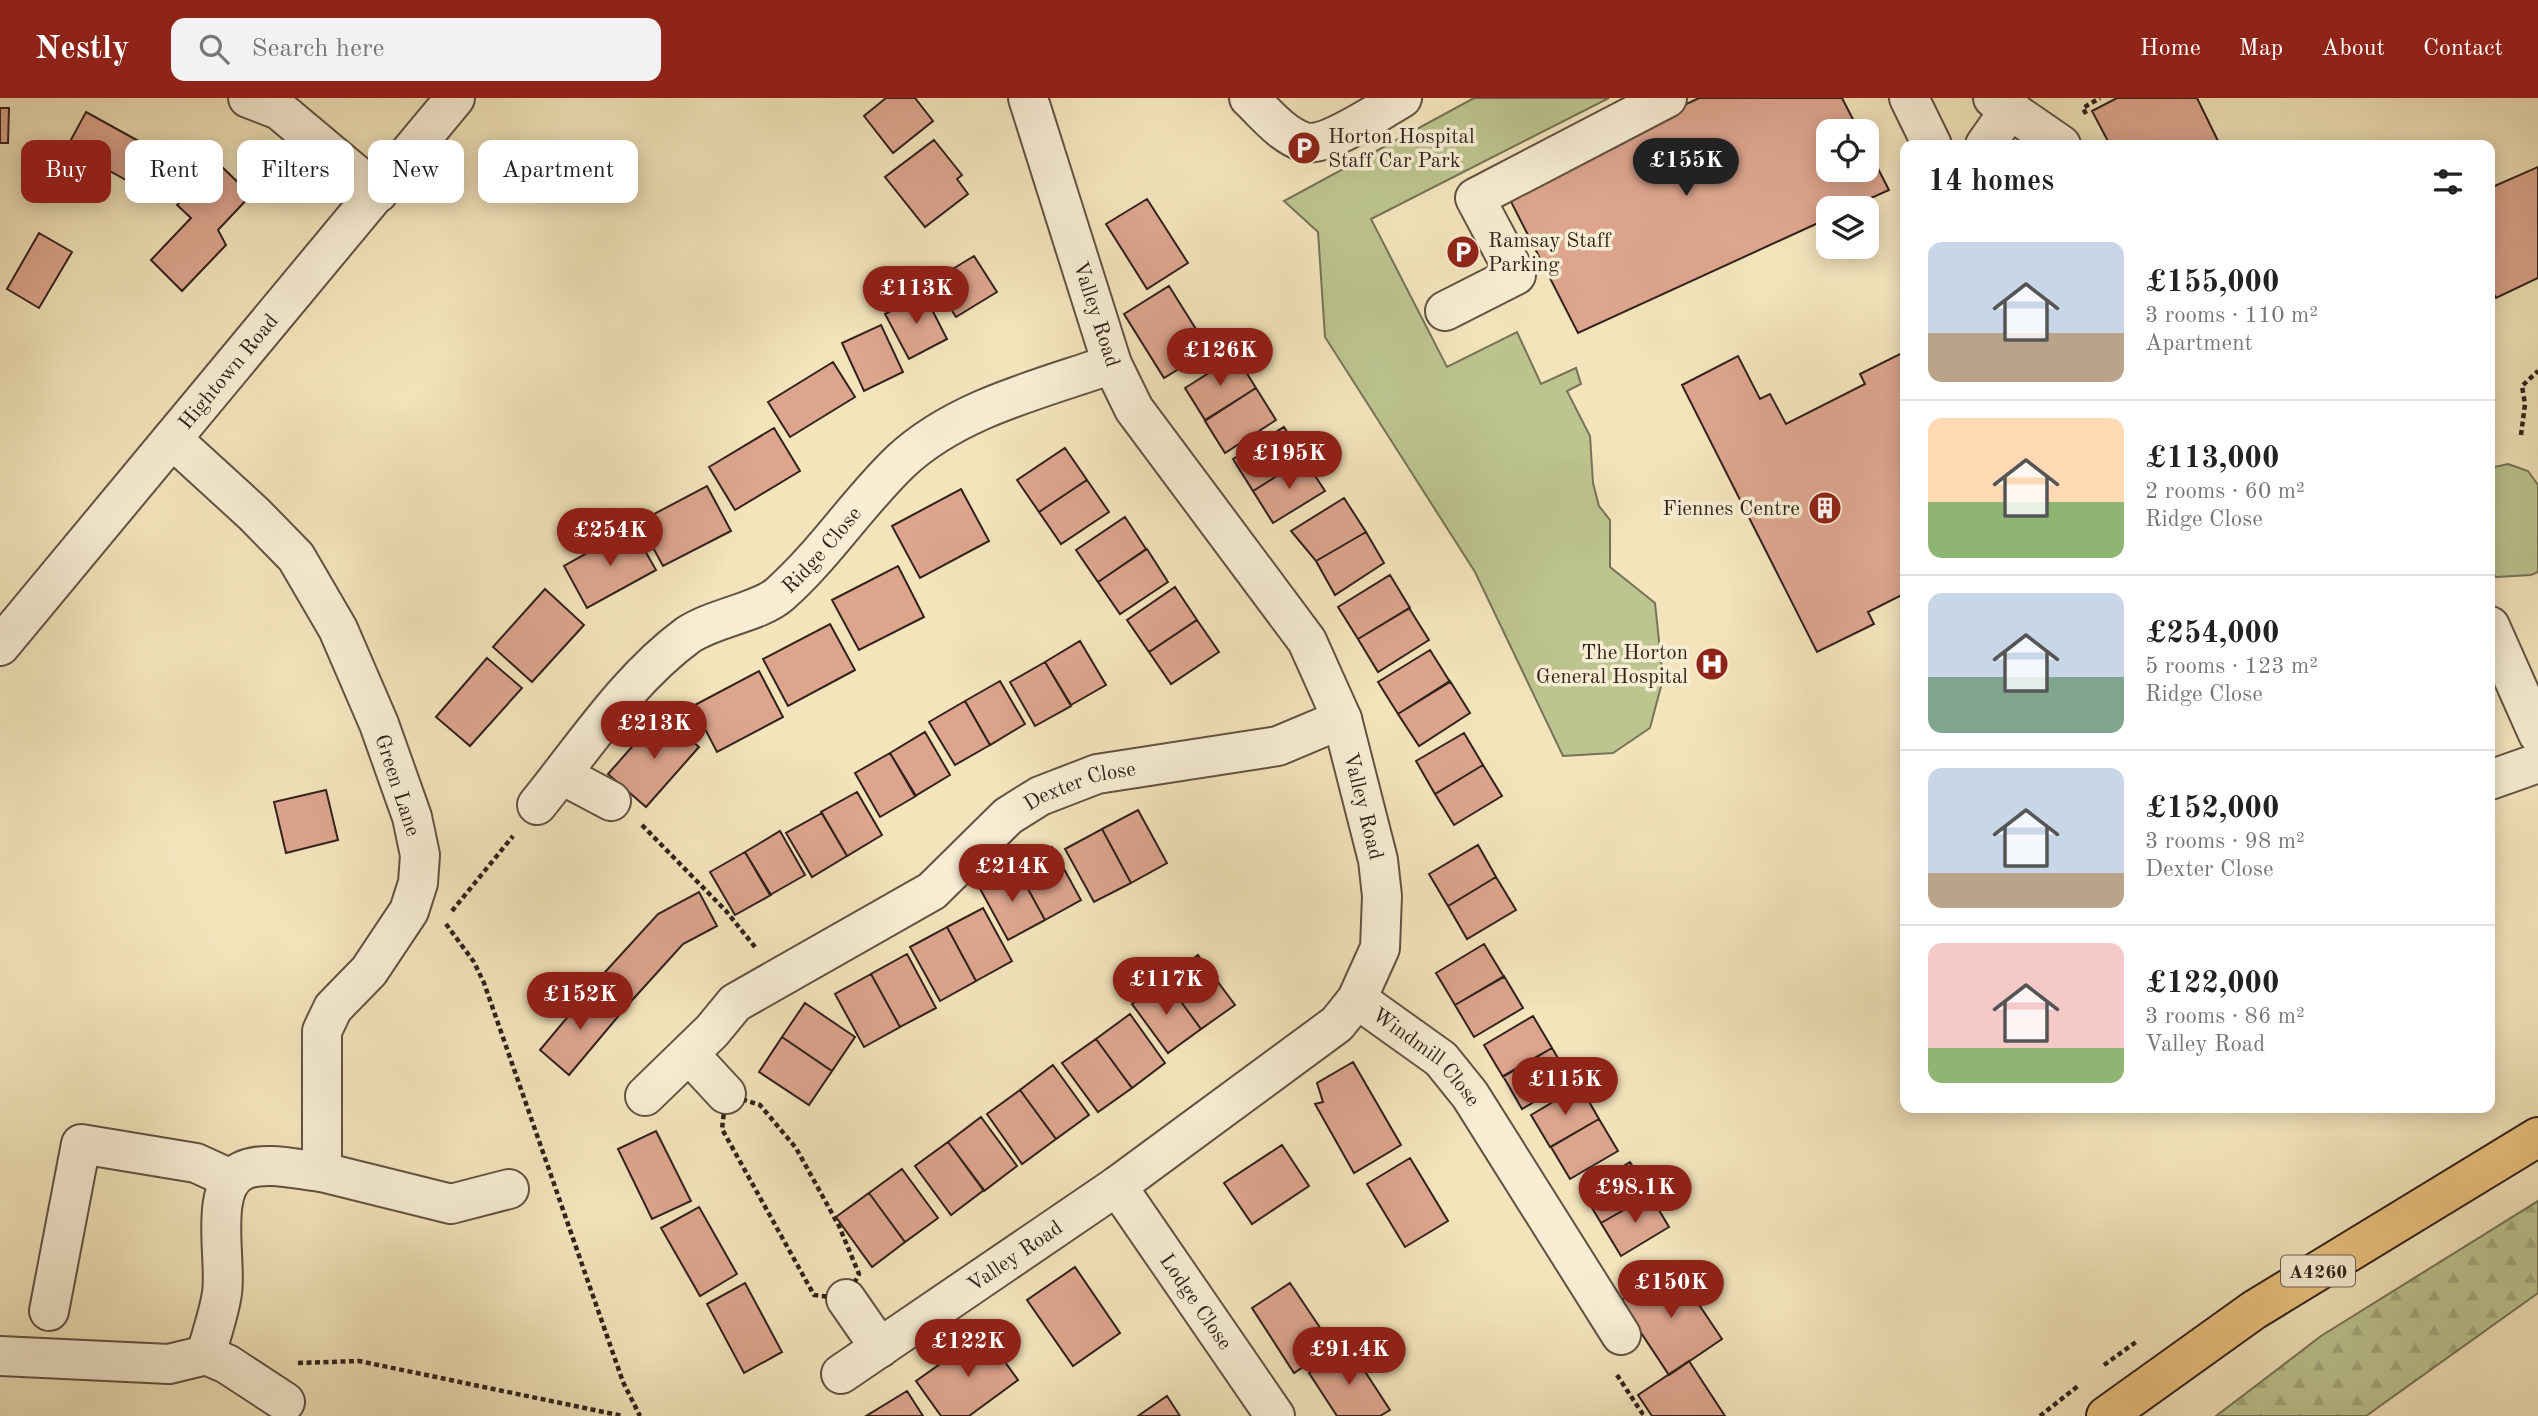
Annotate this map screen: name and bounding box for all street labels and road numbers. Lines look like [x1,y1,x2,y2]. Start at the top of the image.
street label: Valley Road [1069,259,1123,370]
street label: Hightown Road [176,311,283,434]
street label: Ridge Close [779,503,866,598]
street label: Green Lane [370,732,423,839]
street label: Valley Road [1339,751,1386,862]
street label: Dexter Close [1020,759,1137,815]
street label: Windmill Close [1368,1004,1483,1110]
street label: Valley Road [964,1217,1067,1297]
street label: Lodge Close [1155,1250,1235,1354]
road number: A4260 [2281,1256,2355,1287]

